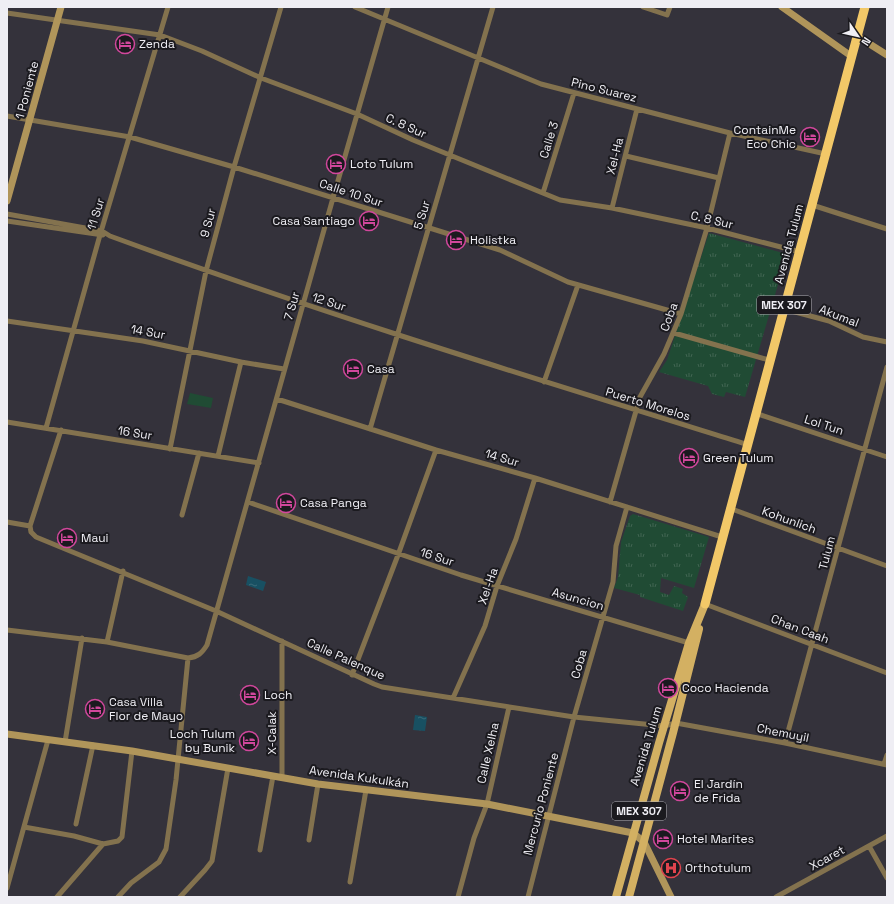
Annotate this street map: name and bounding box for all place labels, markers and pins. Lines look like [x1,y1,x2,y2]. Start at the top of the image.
hotel icon: Zenda [114,33,136,55]
place label: Zenda [139,36,175,52]
place label: ContainMe Eco Chic [734,122,796,152]
hotel icon: ContainMe Eco Chic [799,126,821,148]
hotel icon: Loto Tulum [325,153,347,175]
place label: Loto Tulum [350,156,413,172]
hotel icon: Casa Santiago [358,210,380,232]
place label: Casa Santiago [272,213,355,229]
hotel icon: Holistka [445,229,467,251]
place label: Holistka [470,232,516,248]
hotel icon: Casa [342,358,364,380]
place label: Casa [367,361,395,377]
hotel icon: Green Tulum [678,447,700,469]
place label: Green Tulum [703,450,774,466]
hotel icon: Casa Panga [275,492,297,514]
place label: Casa Panga [300,495,367,511]
hotel icon: Maui [56,527,78,549]
place label: Maui [81,530,108,546]
hotel icon: Coco Hacienda [657,677,679,699]
place label: Coco Hacienda [682,680,769,696]
hotel icon: Loch [239,684,261,706]
place label: Loch [264,687,292,703]
place label: Casa Villa Flor de Mayo [109,694,183,724]
hotel icon: Casa Villa Flor de Mayo [84,698,106,720]
place label: Loch Tulum by Bunik [170,726,236,756]
hotel icon: Loch Tulum by Bunik [238,730,260,752]
place label: El Jardín de Frida [694,776,743,806]
hotel icon: El Jardín de Frida [669,780,691,802]
hotel icon: Hotel Marites [652,828,674,850]
place label: Hotel Marites [677,831,754,847]
hospital icon: Orthotulum [660,857,682,879]
place label: Orthotulum [685,860,751,876]

